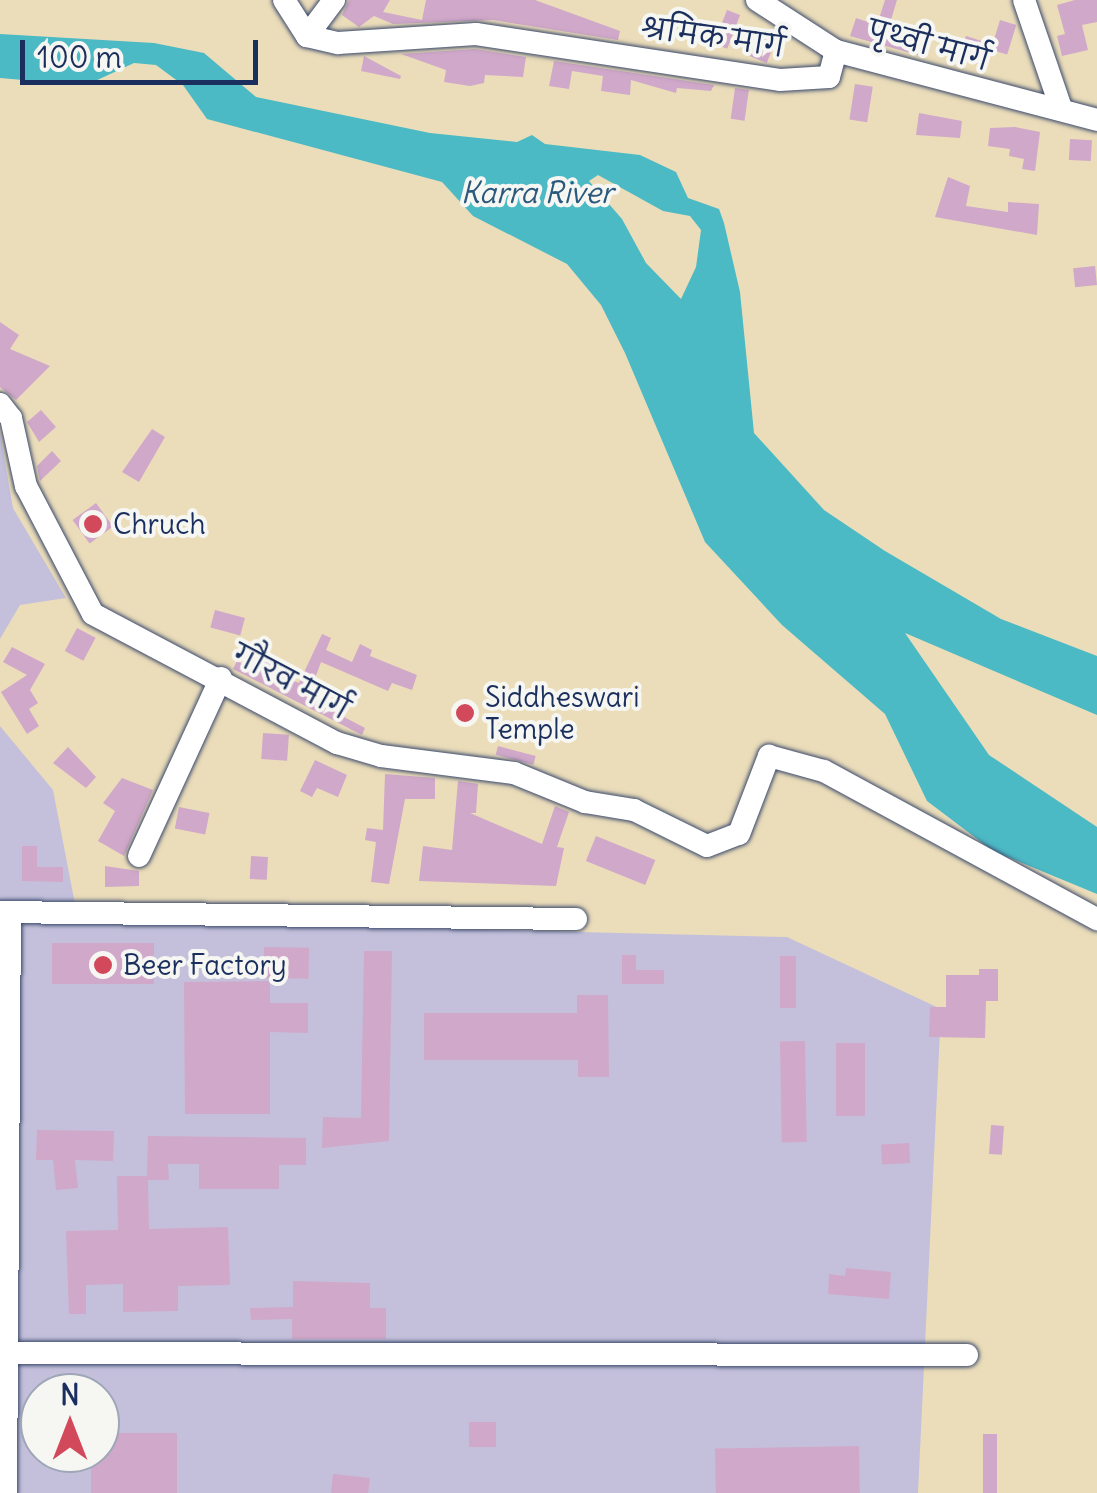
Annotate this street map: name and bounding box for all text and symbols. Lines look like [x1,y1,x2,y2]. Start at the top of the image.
street label: श्रमिक मार्ग [639,10,787,64]
street label: पृथ्वी मार्ग [864,13,994,77]
scale bar [25,20,262,82]
text: 100 m [37,38,122,76]
water label: Karra River [461,174,613,210]
place label: Chruch [113,507,206,541]
marker: Chruch [82,513,104,535]
street label: गौरव मार्ग [227,637,355,727]
place label: Siddheswari Temple [485,680,639,746]
marker: Siddheswari Temple [454,702,476,724]
place label: Beer Factory [123,948,287,982]
marker: Beer Factory [92,954,114,976]
north arrow [20,1373,120,1473]
text: N [60,1377,80,1413]

